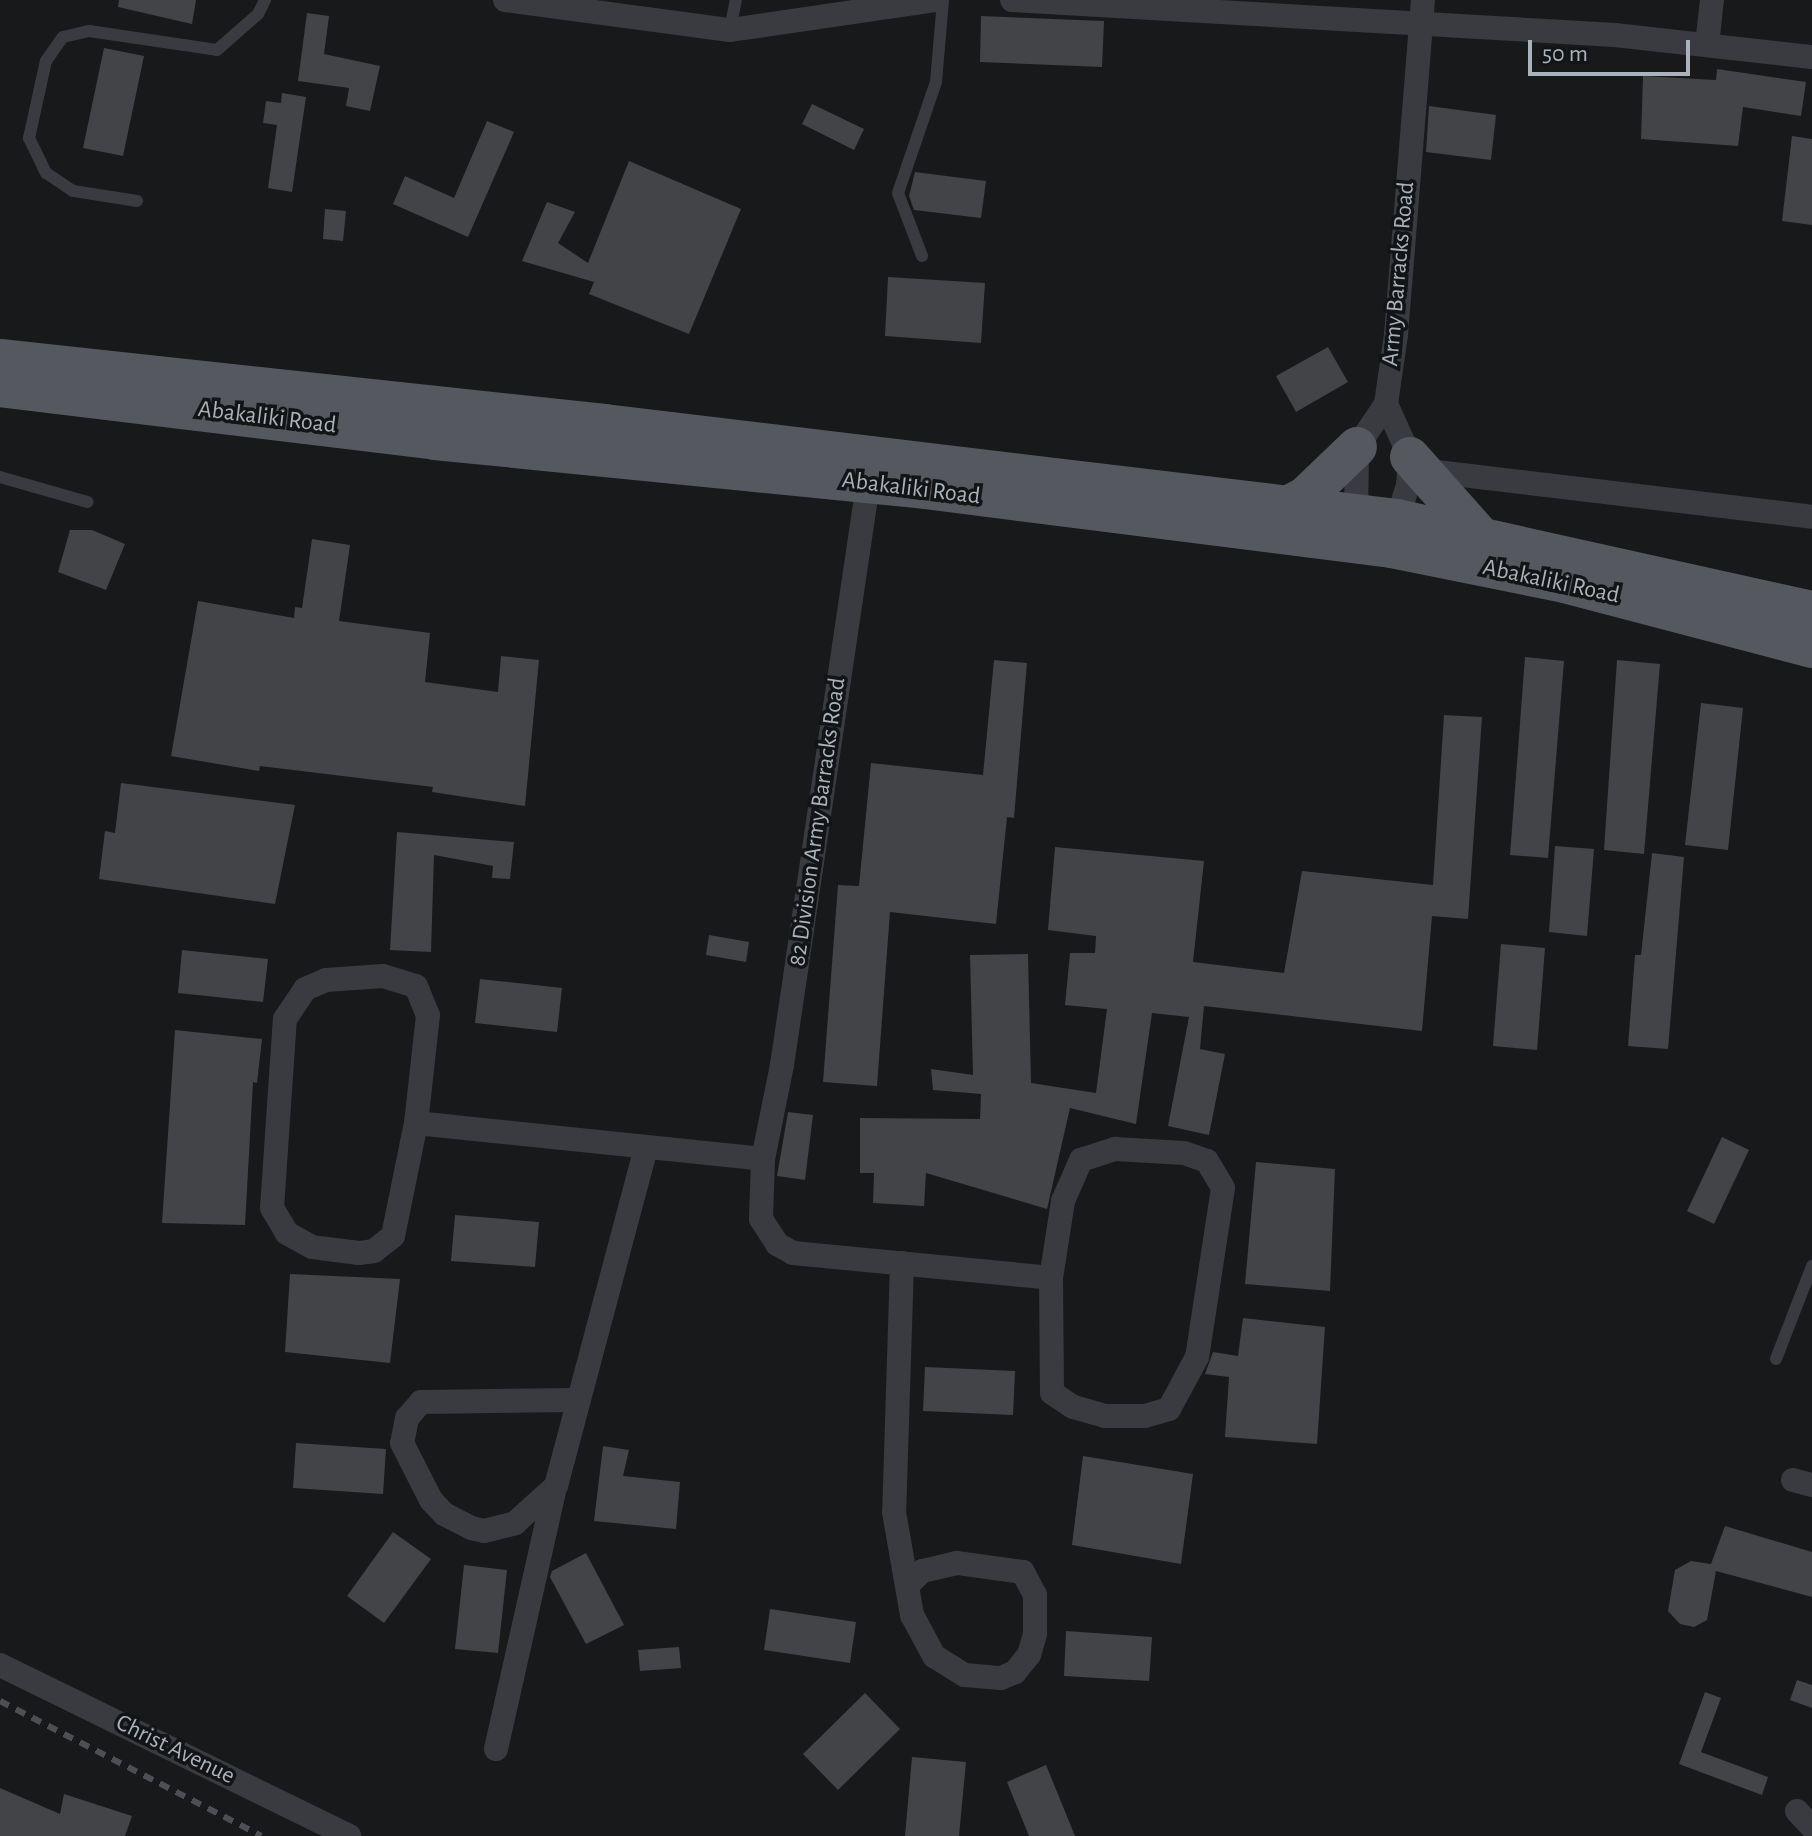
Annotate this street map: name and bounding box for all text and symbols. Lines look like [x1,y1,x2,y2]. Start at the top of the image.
scale bar [1532,24,1694,74]
text: 50 m [1542,42,1588,66]
street label: Army Barracks Road [1377,181,1421,367]
street label: Abakaliki Road [196,395,338,441]
street label: Abakaliki Road [840,466,982,512]
street label: Abakaliki Road [1480,553,1622,611]
street label: 82 Division Army Barracks Road [783,676,853,968]
street label: Christ Avenue [111,1709,239,1791]

